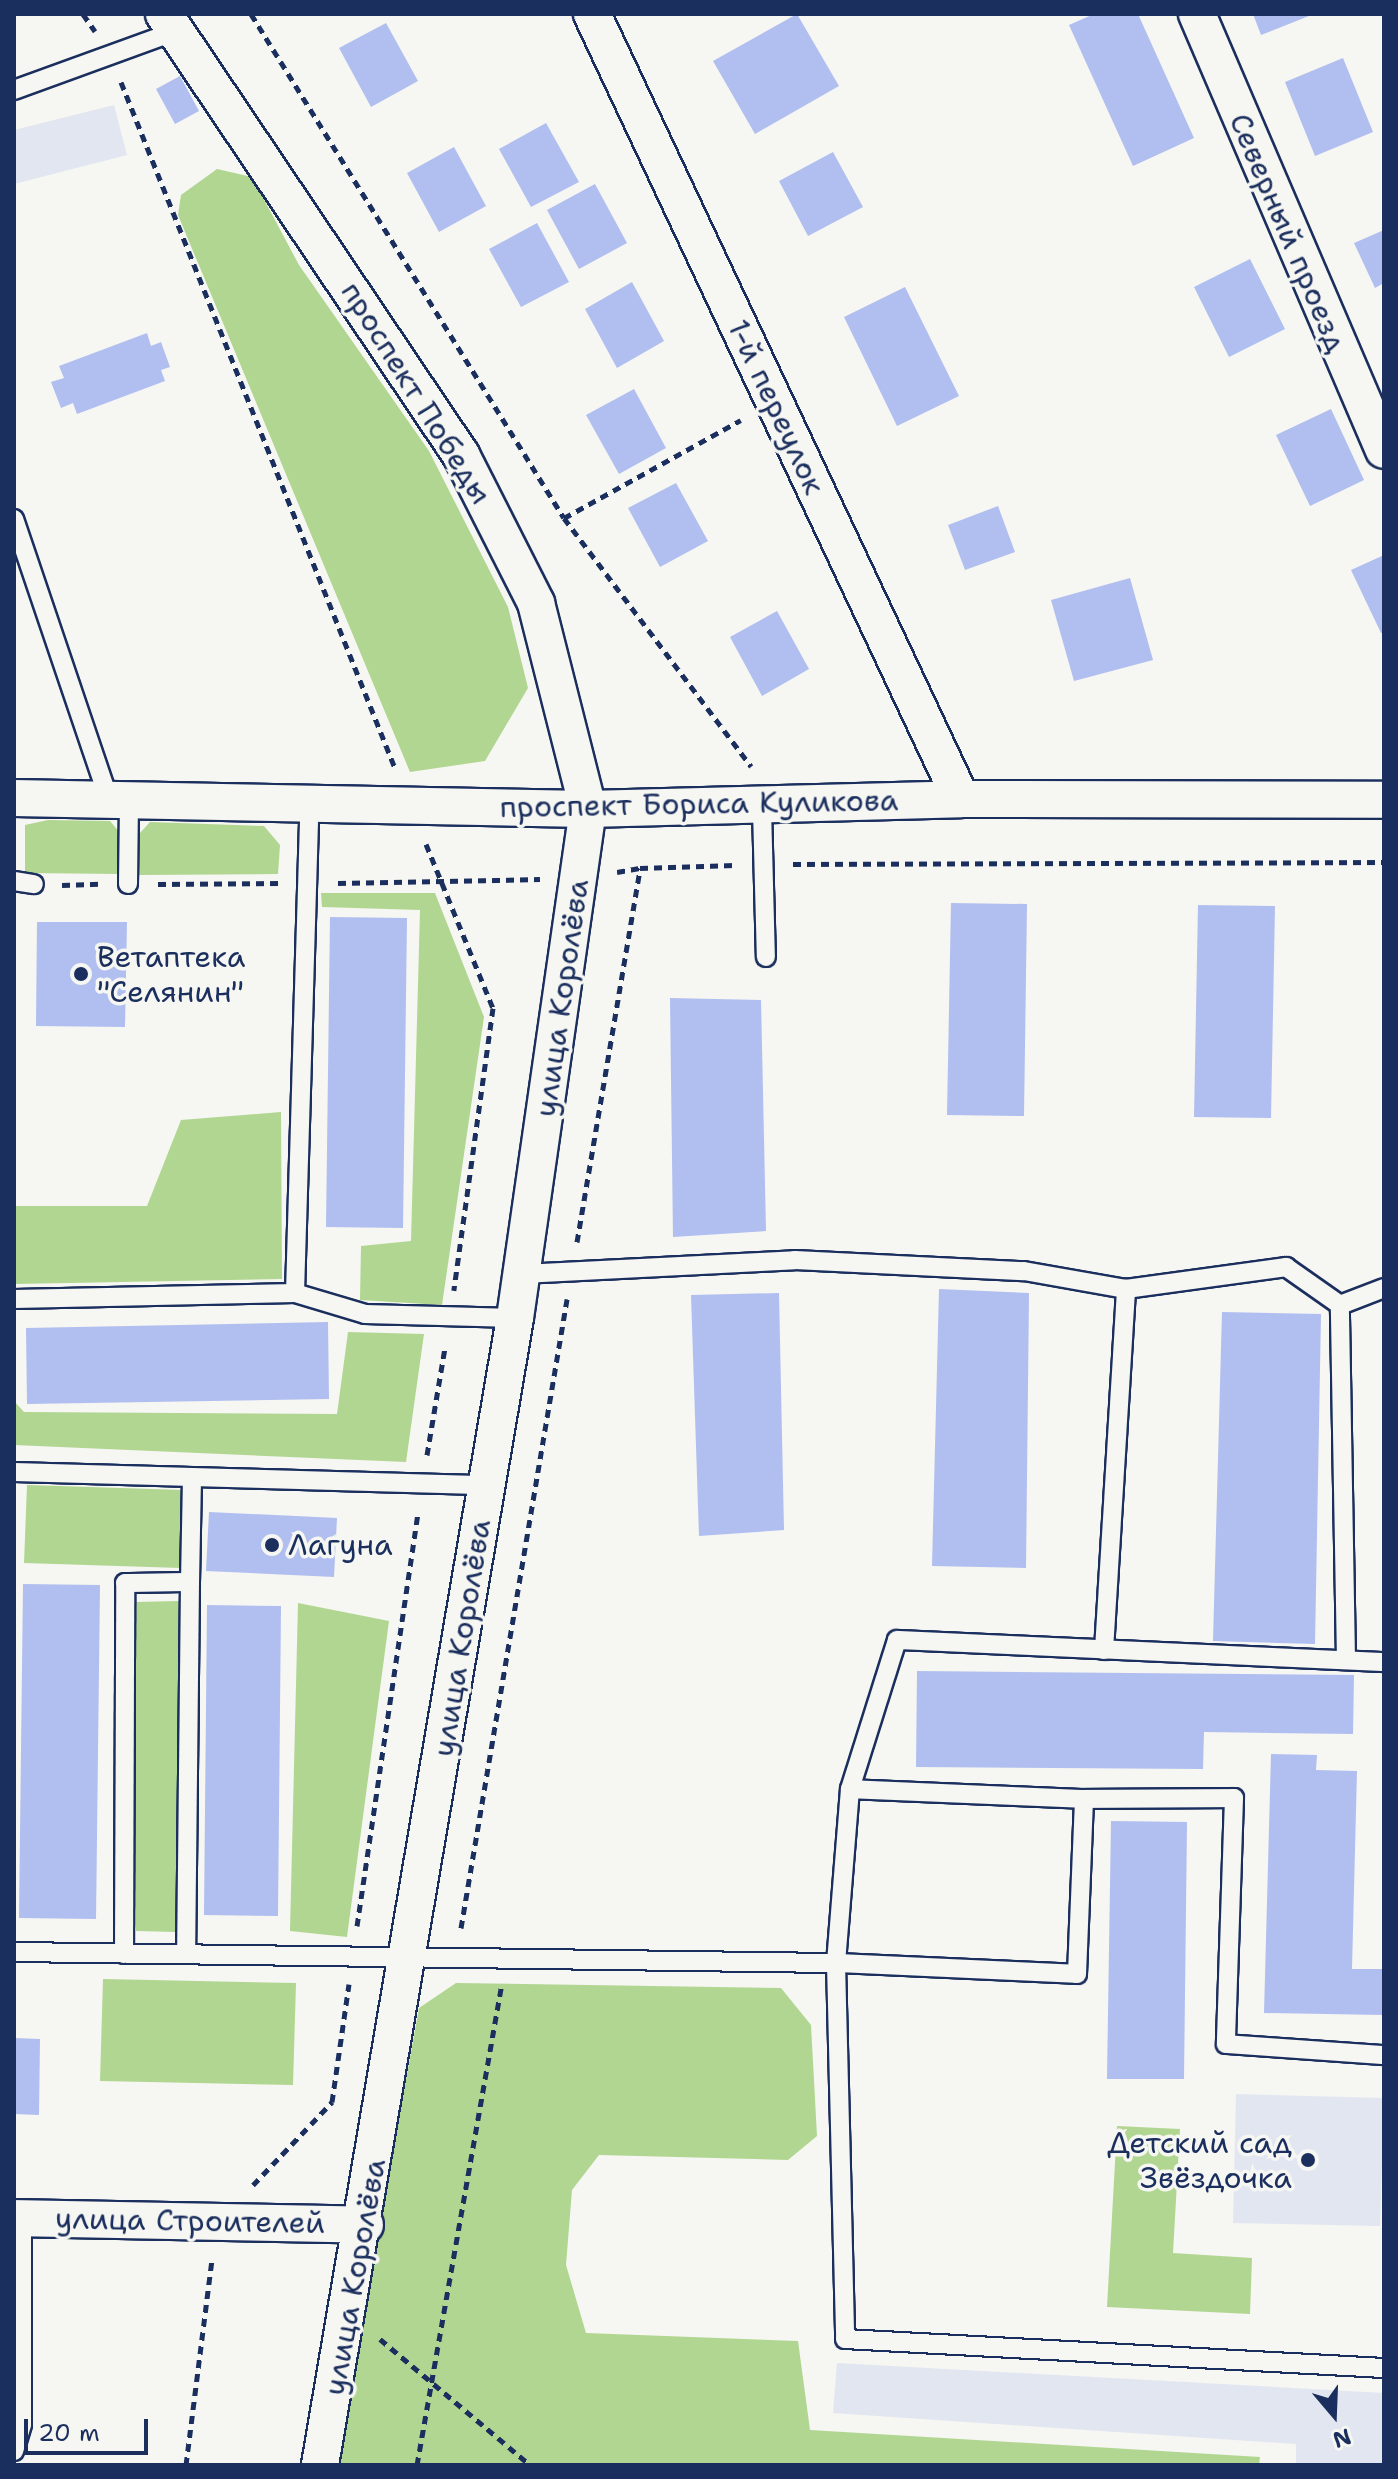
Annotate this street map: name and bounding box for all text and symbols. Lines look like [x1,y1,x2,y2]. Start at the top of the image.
street label: Северный проезд [1221,108,1355,358]
street label: проспект Победы [333,275,499,511]
street label: 1-й переулок [720,314,832,500]
street label: проспект Бориса Куликова [499,783,899,825]
street label: улица Королёва [527,877,597,1119]
place label: Ветаптека "Селянин" [97,939,245,1010]
marker: Ветаптека "Селянин" [72,965,90,983]
street label: улица Королёва [425,1517,499,1759]
place label: Лагуна [288,1527,393,1563]
marker: Лагуна [263,1536,281,1554]
place label: Детский сад Звёздочка [1107,2125,1292,2196]
marker: Детский сад Звёздочка [1299,2151,1317,2169]
street label: улица Королёва [316,2156,394,2398]
street label: улица Строителей [55,2201,325,2241]
north arrow [1294,2375,1374,2455]
scale bar [28,2403,152,2453]
text: 20 m [38,2417,100,2449]
text: N [1329,2422,1355,2455]

